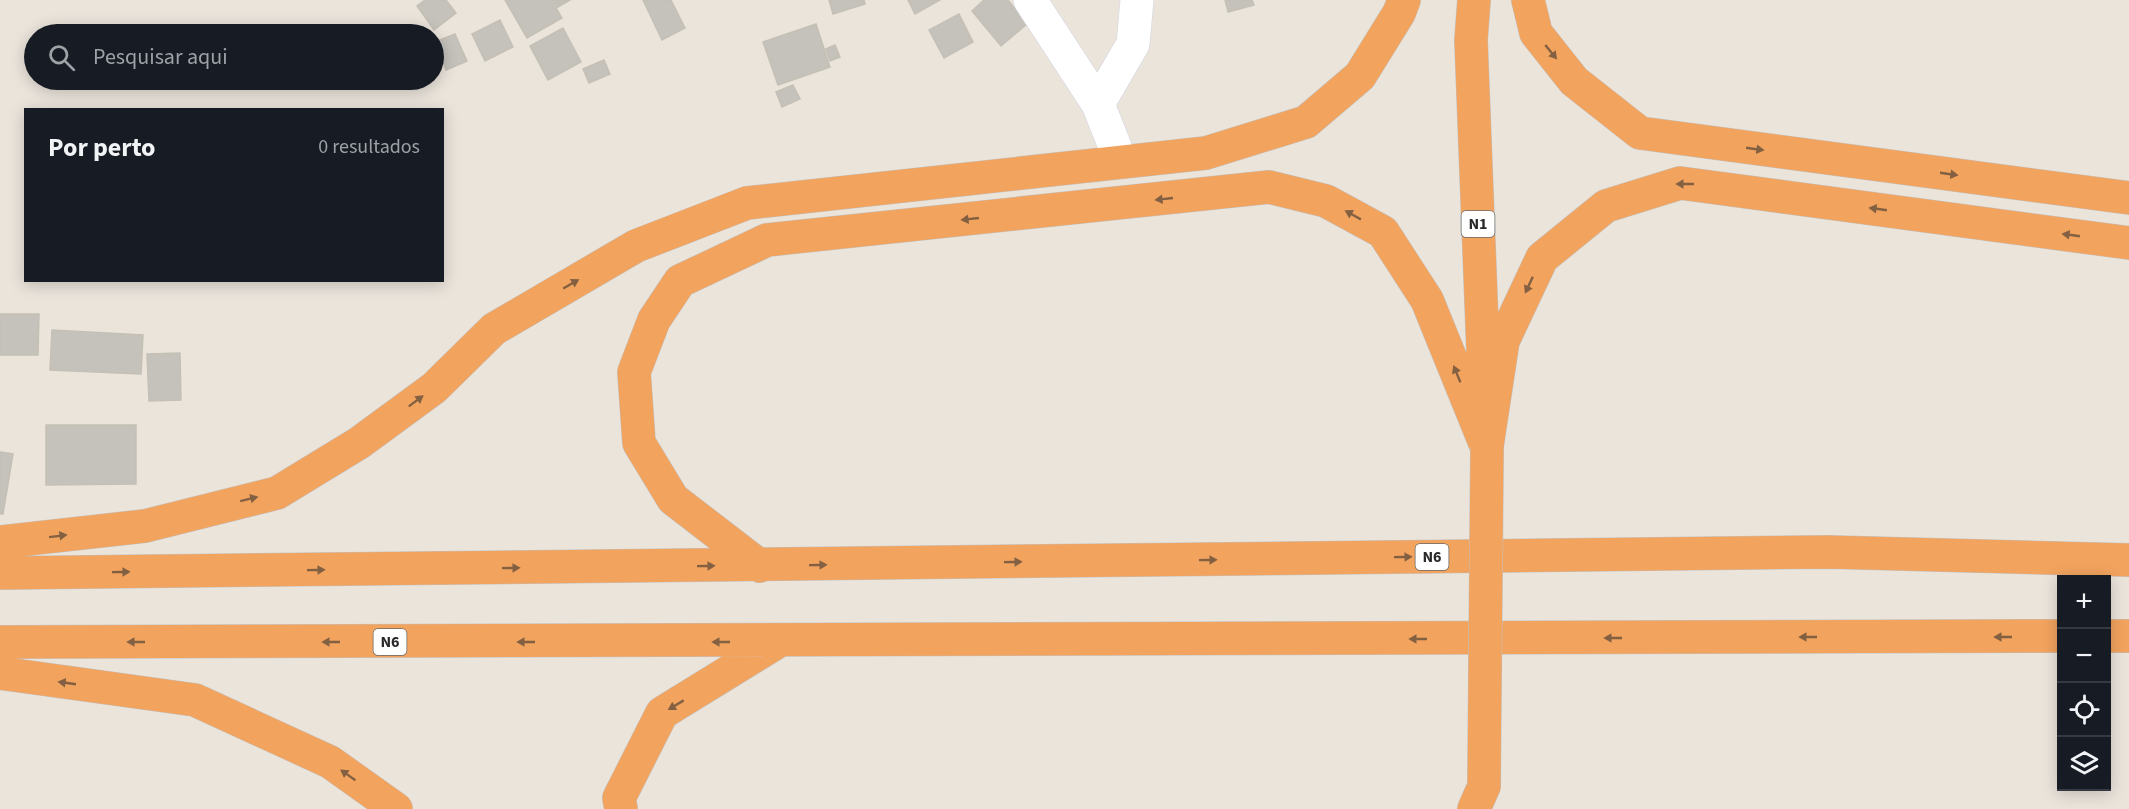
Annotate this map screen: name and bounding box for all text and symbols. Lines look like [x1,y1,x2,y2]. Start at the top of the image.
search box [24,24,444,90]
icon: search [45,41,78,74]
text: Pesquisar aqui [93,41,228,73]
one-way arrow [1545,44,1558,60]
text: Por perto [48,129,156,166]
text: 0 resultados [318,133,420,161]
one-way arrow [1746,144,1765,153]
one-way arrow [1939,170,1958,179]
one-way arrow [1675,180,1694,189]
one-way arrow [1154,194,1173,203]
one-way arrow [1868,204,1887,214]
one-way arrow [1344,210,1361,220]
road number: N1 [1462,211,1494,237]
one-way arrow [960,214,979,224]
one-way arrow [2061,230,2080,240]
one-way arrow [1523,276,1533,294]
one-way arrow [562,280,579,290]
one-way arrow [1452,365,1461,383]
one-way arrow [407,395,423,407]
one-way arrow [240,494,259,504]
one-way arrow [49,531,68,540]
road number: N6 [1416,544,1448,570]
one-way arrow [1394,553,1413,562]
one-way arrow [1199,555,1218,565]
one-way arrow [1004,557,1023,567]
one-way arrow [809,560,828,570]
one-way arrow [697,561,716,571]
one-way arrow [502,563,521,573]
one-way arrow [307,565,326,575]
one-way arrow [112,567,131,577]
map controls [2057,575,2111,791]
button: + [2057,575,2111,629]
road number: N6 [374,629,406,655]
button: − [2057,629,2111,683]
one-way arrow [1799,632,1818,642]
one-way arrow [1994,632,2013,642]
one-way arrow [1604,633,1623,643]
one-way arrow [1409,634,1428,643]
one-way arrow [126,637,145,647]
one-way arrow [321,637,340,647]
one-way arrow [516,637,535,647]
one-way arrow [711,637,730,647]
one-way arrow [58,678,77,687]
button: locate [2057,683,2111,737]
one-way arrow [668,699,684,710]
button: layers [2057,737,2111,791]
one-way arrow [341,769,357,781]

